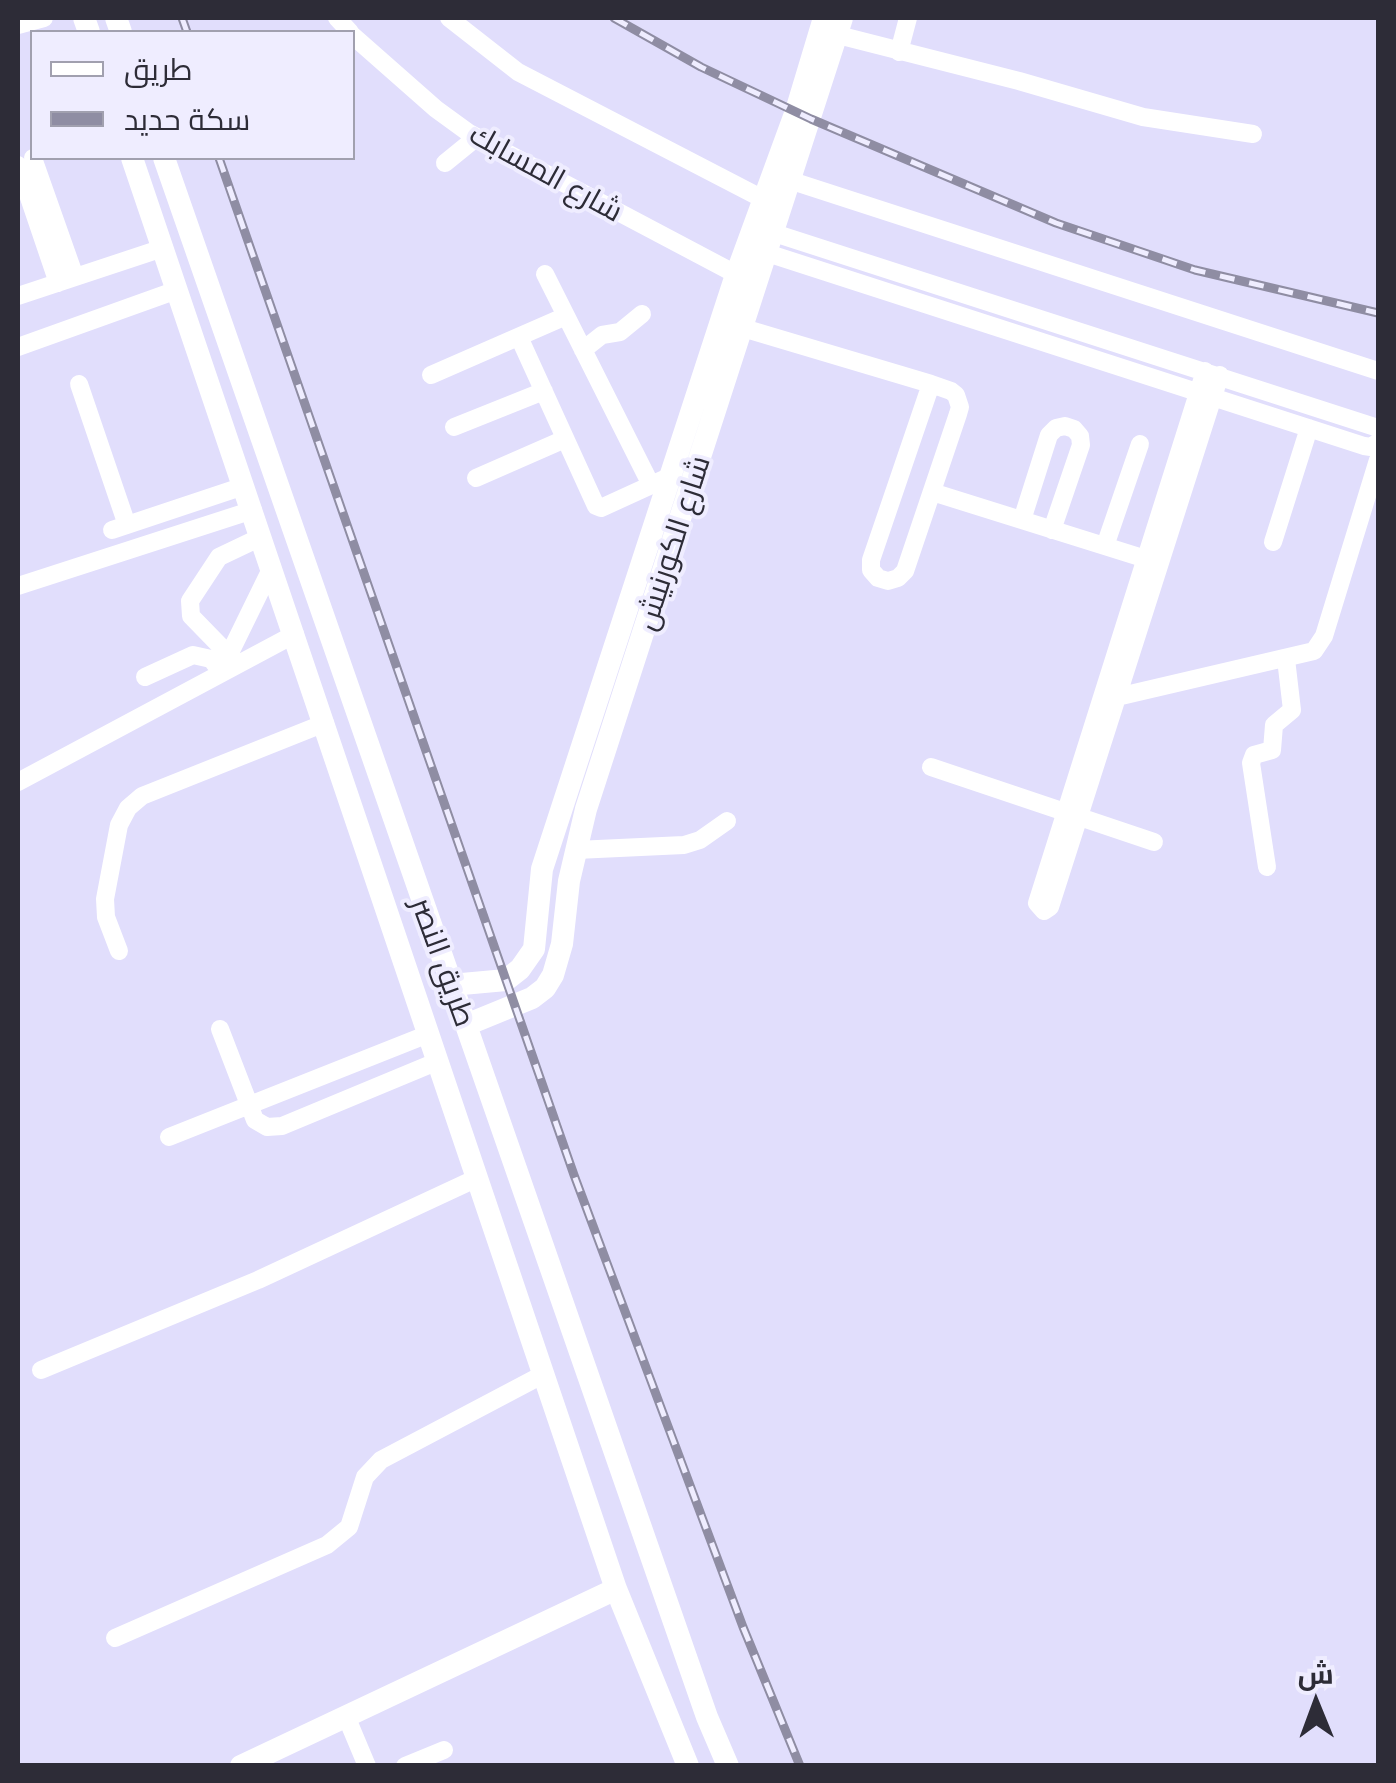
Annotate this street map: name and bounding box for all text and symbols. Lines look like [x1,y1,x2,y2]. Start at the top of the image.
legend [30,30,355,160]
text: طريق [124,50,193,86]
text: سكة حديد [124,100,250,136]
street label: شارع المسابك [463,116,629,230]
street label: شارع الكورنيش [628,451,718,635]
street label: طريق النصر [403,892,483,1032]
north arrow [1266,1653,1366,1753]
text: ش [1297,1656,1334,1690]

